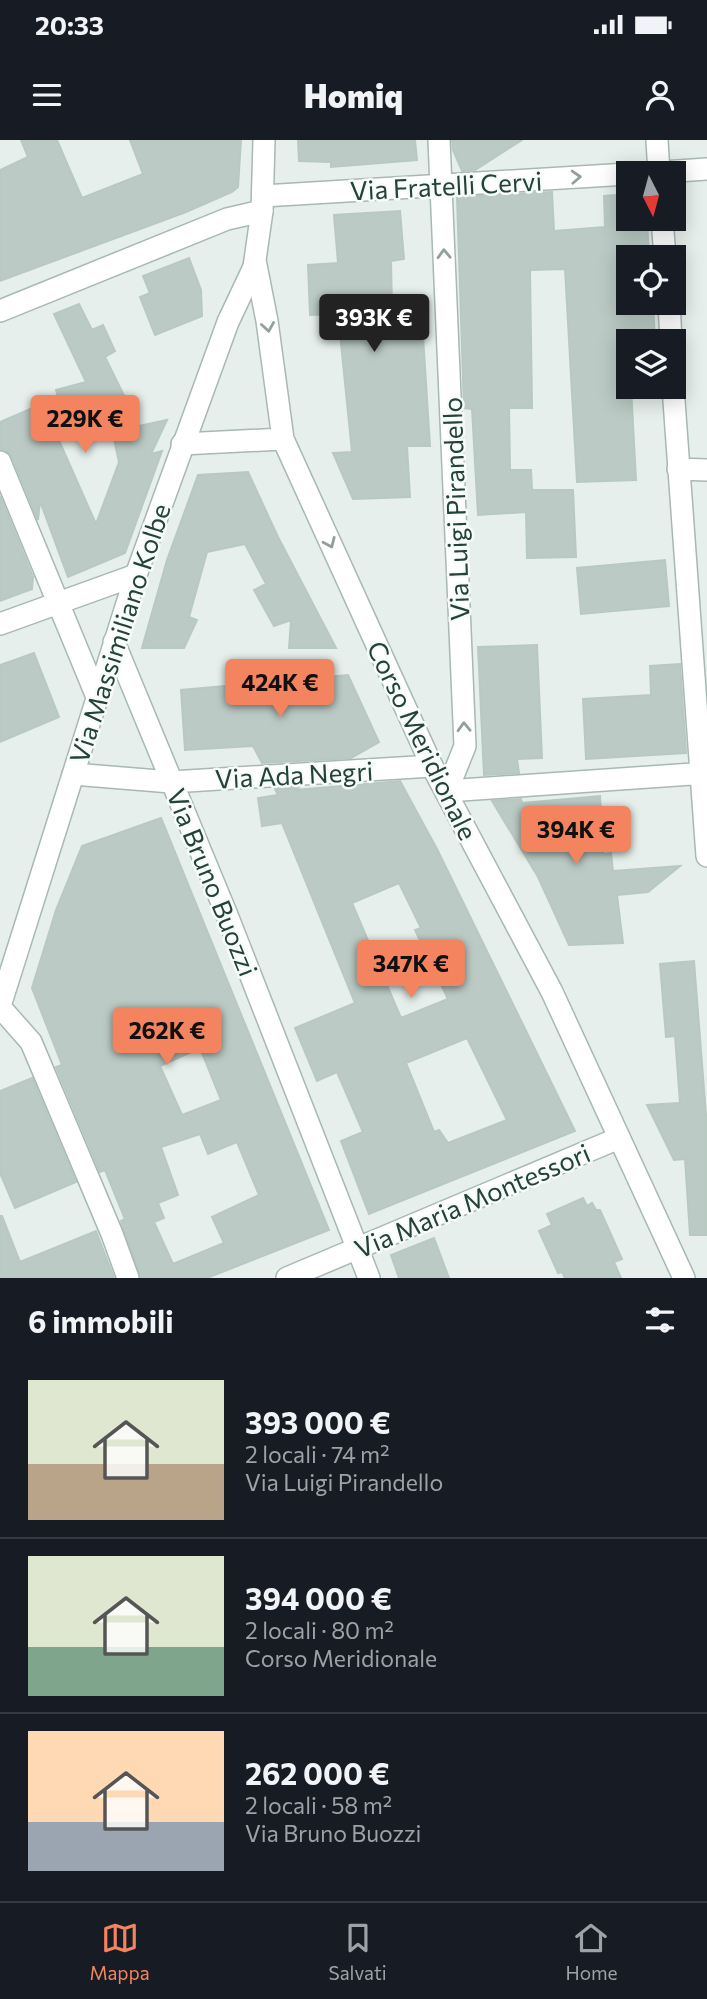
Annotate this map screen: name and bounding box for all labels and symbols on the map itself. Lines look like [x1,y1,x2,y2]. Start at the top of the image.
north arrow [616,161,686,231]
street label: Via Fratelli Cervi [349,164,543,206]
one-way arrow [570,170,581,185]
one-way arrow [437,249,452,260]
pin: 393K € [317,294,431,354]
one-way arrow [260,321,275,332]
pin: 229K € [28,396,142,455]
street label: Via Luigi Pirandello [436,397,474,621]
street label: Via Massimiliano Kolbe [62,499,176,767]
one-way arrow [322,536,336,548]
street label: Corso Meridionale [361,636,485,844]
pin: 424K € [223,660,337,719]
one-way arrow [457,721,472,732]
street label: Via Ada Negri [214,754,374,794]
street label: Via Bruno Buozzi [161,784,265,980]
pin: 394K € [519,806,633,866]
pin: 347K € [354,940,468,1000]
pin: 262K € [110,1007,224,1067]
street label: Via Maria Montessori [350,1136,594,1264]

